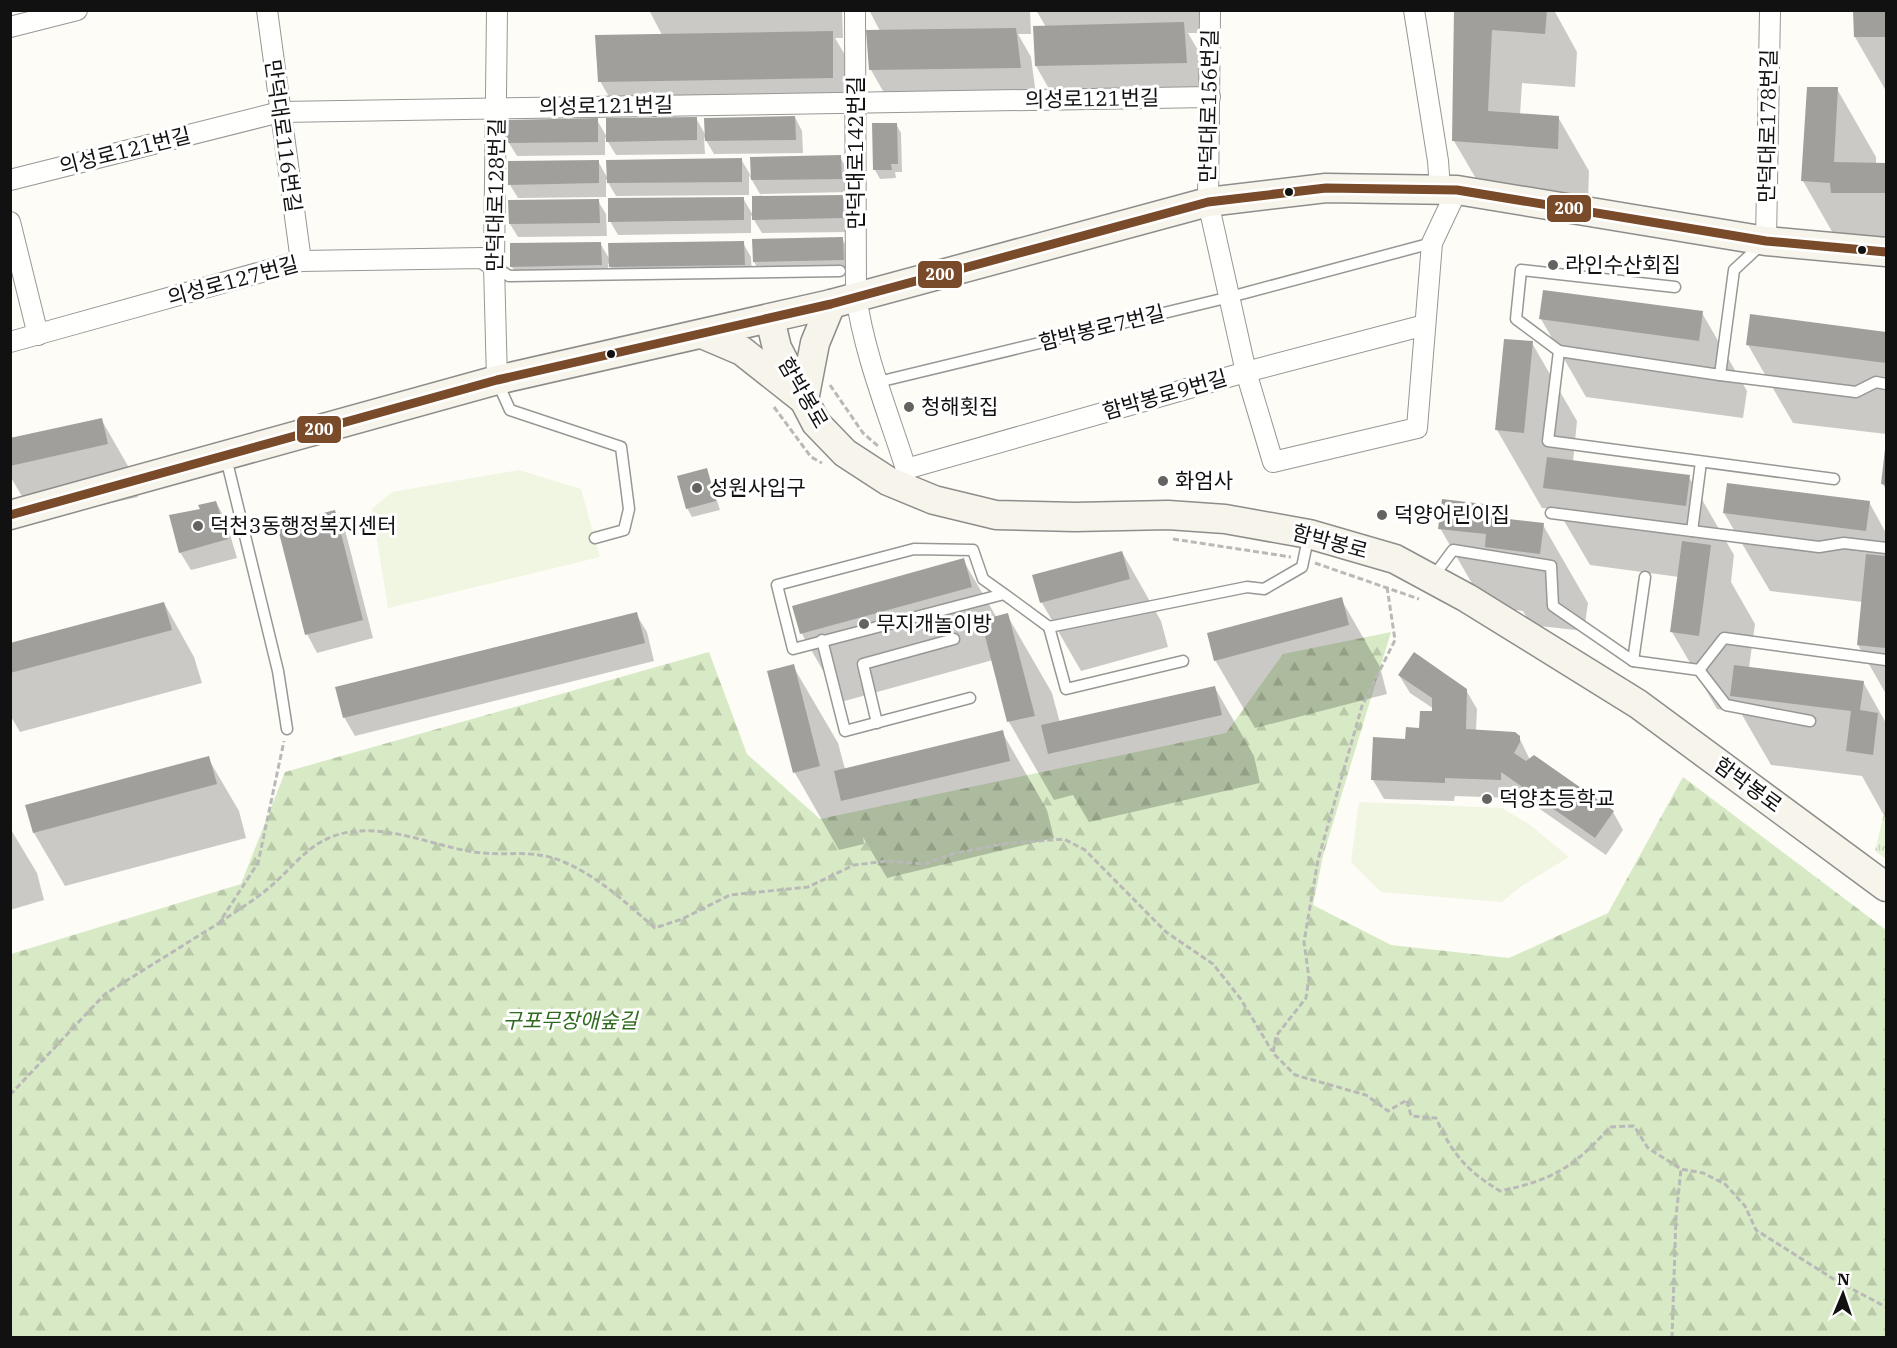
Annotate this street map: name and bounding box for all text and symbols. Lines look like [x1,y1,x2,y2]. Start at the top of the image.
street label: 만덕대로156번길 [1193,29,1223,183]
street label: 만덕대로178번길 [1752,49,1782,203]
street label: 만덕대로116번길 [259,58,309,214]
street label: 만덕대로142번길 [841,76,869,230]
street label: 의성로121번길 [1025,83,1159,113]
street label: 의성로121번길 [539,90,673,120]
street label: 만덕대로128번길 [480,118,510,272]
street label: 의성로121번길 [56,120,193,180]
unlabelled marker [1283,186,1295,198]
line badge: 200 [1546,194,1592,223]
text: 200 [1555,198,1584,218]
unlabelled marker [1856,244,1868,256]
street label: 의성로127번길 [164,249,301,311]
place label: 라인수산회집 [1565,250,1681,278]
marker: 라인수산회집 [1546,258,1560,272]
line badge: 200 [917,260,963,289]
text: 200 [926,264,955,284]
street label: 함박봉로7번길 [1036,298,1168,356]
unlabelled marker [605,348,617,360]
street label: 함박봉로 [772,352,835,433]
street label: 함박봉로9번길 [1099,363,1230,425]
place label: 청해횟집 [921,392,998,420]
marker: 청해횟집 [902,400,916,414]
line badge: 200 [296,415,342,444]
text: 200 [305,419,334,439]
place label: 화엄사 [1175,466,1233,494]
place label: 성원사입구 [709,473,806,501]
marker: 화엄사 [1156,474,1170,488]
marker: 성원사입구 [690,481,704,495]
place label: 덕양어린이집 [1394,500,1510,528]
marker: 덕양어린이집 [1375,508,1389,522]
place label: 덕천3동행정복지센터 [210,511,396,539]
street label: 함박봉로 [1289,518,1371,565]
marker: 덕천3동행정복지센터 [191,519,205,533]
place label: 무지개놀이방 [876,609,992,637]
marker: 무지개놀이방 [857,617,871,631]
street label: 함박봉로 [1709,750,1788,818]
place label: 덕양초등학교 [1499,784,1615,812]
marker: 덕양초등학교 [1480,792,1494,806]
park label: 구포무장애숲길 [502,1006,639,1034]
north arrow [1813,1264,1873,1324]
text: N [1837,1269,1850,1289]

